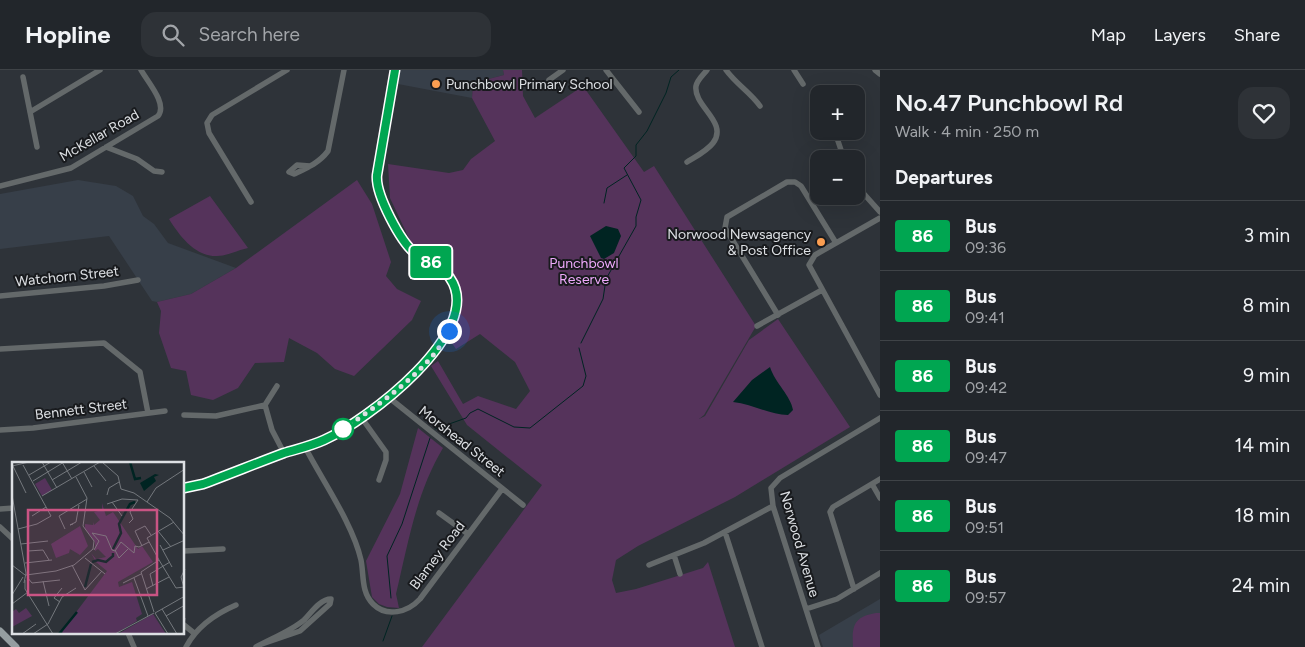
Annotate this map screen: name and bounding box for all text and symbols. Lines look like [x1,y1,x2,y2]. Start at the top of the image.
search box [141,12,491,57]
text: Hopline [25,20,111,49]
icon: search [159,21,187,49]
text: Search here [199,23,300,46]
text: Map [1091,24,1126,46]
text: Layers [1154,24,1206,46]
text: Share [1234,24,1280,46]
place label: Punchbowl Primary School [446,76,613,93]
marker: Punchbowl Primary School [430,78,442,90]
map controls [810,85,865,205]
button: + [810,85,865,140]
button: heart [1238,87,1290,139]
text: No.47 Punchbowl Rd [895,88,1123,117]
street label: McKellar Road [56,106,142,165]
text: Walk · 4 min · 250 m [895,122,1039,141]
button: − [810,150,865,205]
text: Departures [895,166,993,189]
text: Bus [965,215,996,238]
text: 3 min [1244,224,1290,247]
text: 86 [912,225,933,247]
place label: Norwood Newsagency & Post Office [667,226,812,259]
marker: Norwood Newsagency & Post Office [815,236,827,248]
text: 09:36 [965,238,1006,257]
line badge: 86 [408,246,454,278]
text: 86 [420,251,442,273]
park label: Punchbowl Reserve [549,255,619,288]
street label: Watchorn Street [14,263,120,290]
text: Bus [965,285,996,308]
text: 8 min [1242,294,1290,317]
text: 86 [912,295,933,317]
text: 09:41 [965,308,1005,327]
your location [437,319,462,344]
text: Bus [965,355,996,378]
text: 9 min [1243,364,1290,387]
text: 86 [912,365,933,387]
text: 09:42 [965,378,1007,397]
street label: Bennett Street [34,395,128,424]
street label: Morshead Street [415,402,508,480]
unlabelled marker [332,418,354,440]
text: Bus [965,425,996,448]
text: 14 min [1234,434,1290,457]
text: 86 [912,435,933,457]
text: 09:47 [965,448,1007,467]
inset map [12,462,185,634]
street label: Norwood Avenue [776,489,823,600]
text: Bus [965,495,996,518]
text: 18 min [1235,504,1290,527]
text: 86 [912,505,933,527]
street label: Blamey Road [406,518,469,593]
text: 09:51 [965,518,1004,537]
text: Bus [965,565,996,588]
text: 24 min [1232,574,1290,597]
text: 86 [912,575,933,597]
text: 09:57 [965,588,1006,607]

